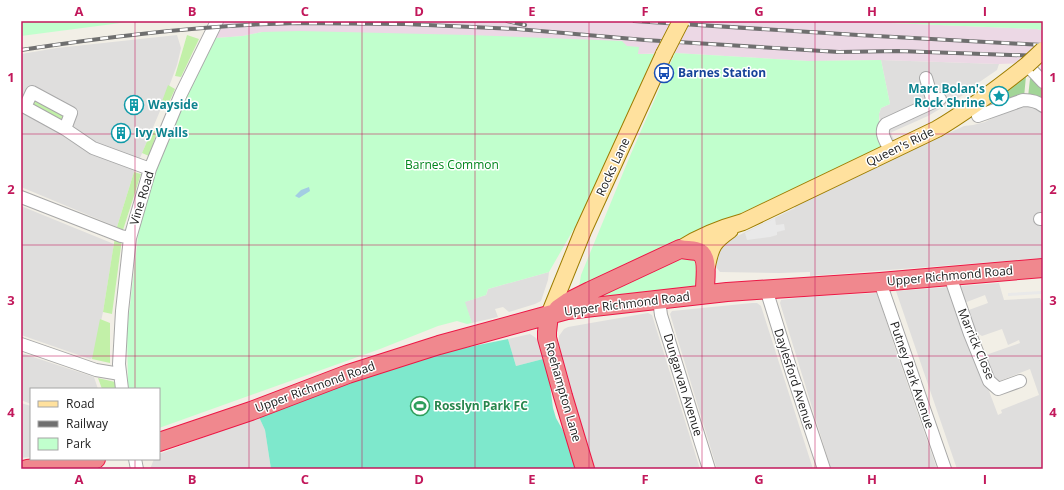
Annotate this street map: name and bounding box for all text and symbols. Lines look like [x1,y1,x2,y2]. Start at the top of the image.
text: A [75,2,84,20]
text: B [188,2,197,20]
text: C [301,2,309,20]
text: D [414,2,424,20]
text: E [528,2,536,20]
text: F [641,2,649,20]
text: G [754,2,764,20]
text: H [867,2,877,20]
text: I [983,2,987,20]
bus stop icon: Barnes Station [653,62,675,84]
place label: Barnes Station [678,64,766,81]
text: 1 [7,68,15,86]
text: 1 [1049,68,1057,86]
place label: Marc Bolan's Rock Shrine [908,80,985,111]
place icon: Marc Bolan's Rock Shrine [988,85,1010,107]
building icon: Wayside [123,94,145,116]
place label: Wayside [148,96,198,113]
building icon: Ivy Walls [110,122,132,144]
street label: Queen's Ride [863,123,937,170]
place label: Ivy Walls [135,124,188,141]
street label: Rocks Lane [592,135,634,199]
park label: Barnes Common [405,156,499,173]
street label: Vine Road [125,169,158,227]
text: 2 [7,180,15,198]
text: 2 [1049,180,1057,198]
street label: Upper Richmond Road [886,262,1014,289]
street label: Upper Richmond Road [563,287,691,320]
text: 3 [7,291,15,309]
text: 3 [1049,291,1057,309]
street label: Marrick Close [954,306,999,382]
street label: Putney Park Avenue [886,319,939,431]
street label: Daylesford Avenue [770,326,819,432]
street label: Dungarvan Avenue [660,331,707,438]
street label: Roehampton Lane [541,340,586,444]
street label: Upper Richmond Road [252,357,377,416]
legend [30,388,160,460]
text: Road [66,395,95,412]
sports icon: Rosslyn Park FC [409,395,431,417]
place label: Rosslyn Park FC [434,397,528,414]
text: 4 [7,403,15,421]
text: 4 [1049,403,1057,421]
text: Railway [66,415,109,432]
text: Park [66,435,92,452]
text: A [75,470,84,488]
text: B [188,470,197,488]
text: C [301,470,309,488]
text: D [414,470,424,488]
text: E [528,470,536,488]
text: F [641,470,649,488]
text: G [754,470,764,488]
text: H [867,470,877,488]
text: I [983,470,987,488]

